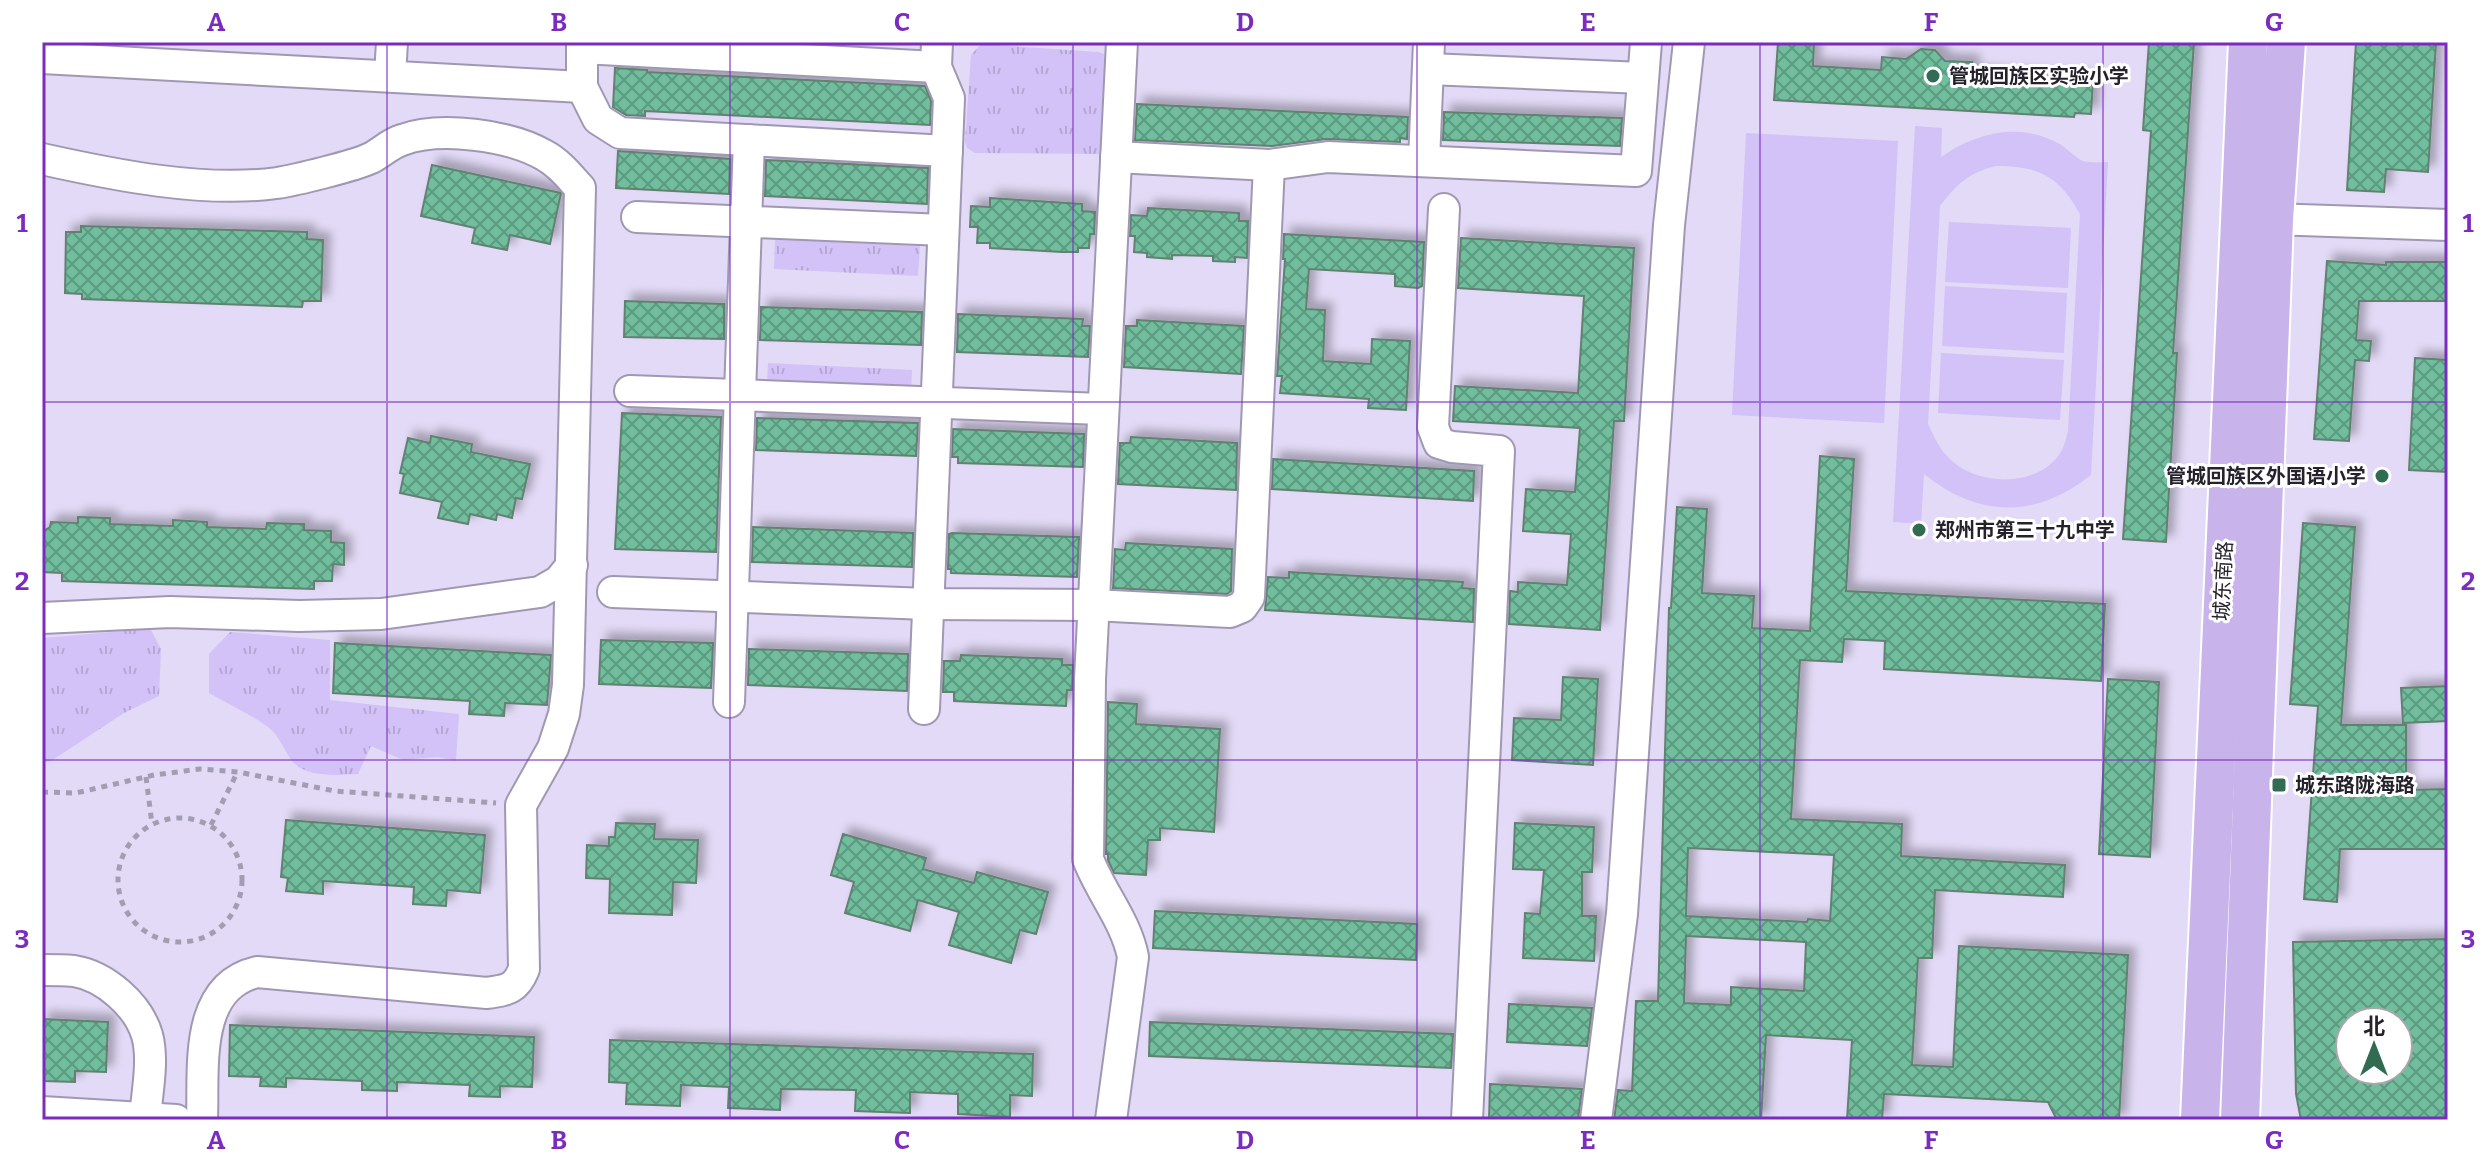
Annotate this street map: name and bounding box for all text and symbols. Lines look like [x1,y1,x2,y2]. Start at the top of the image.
text: A [207,7,226,38]
text: B [551,7,567,38]
text: C [894,7,910,38]
text: D [1236,7,1254,38]
text: E [1580,7,1596,38]
text: F [1924,7,1939,38]
text: G [2265,7,2284,38]
place label: 管城回族区实验小学 [1949,64,2129,88]
marker: 管城回族区实验小学 [1924,67,1942,85]
text: 1 [16,208,28,239]
text: 1 [2462,208,2474,239]
place label: 管城回族区外国语小学 [2166,464,2366,488]
marker: 管城回族区外国语小学 [2373,467,2391,485]
place label: 郑州市第三十九中学 [1935,518,2115,542]
marker: 郑州市第三十九中学 [1910,521,1928,539]
street label: 城东南路 [2209,540,2237,622]
text: 2 [15,566,29,597]
text: 2 [2461,566,2475,597]
place label: 城东路陇海路 [2295,773,2415,797]
marker: 城东路陇海路 [2270,776,2288,794]
text: 3 [15,924,29,955]
text: 3 [2461,924,2475,955]
north arrow [2334,1006,2414,1086]
text: 北 [2363,1013,2385,1040]
text: A [207,1125,226,1156]
text: B [551,1125,567,1156]
text: C [894,1125,910,1156]
text: D [1236,1125,1254,1156]
text: E [1580,1125,1596,1156]
text: F [1924,1125,1939,1156]
text: G [2265,1125,2284,1156]

